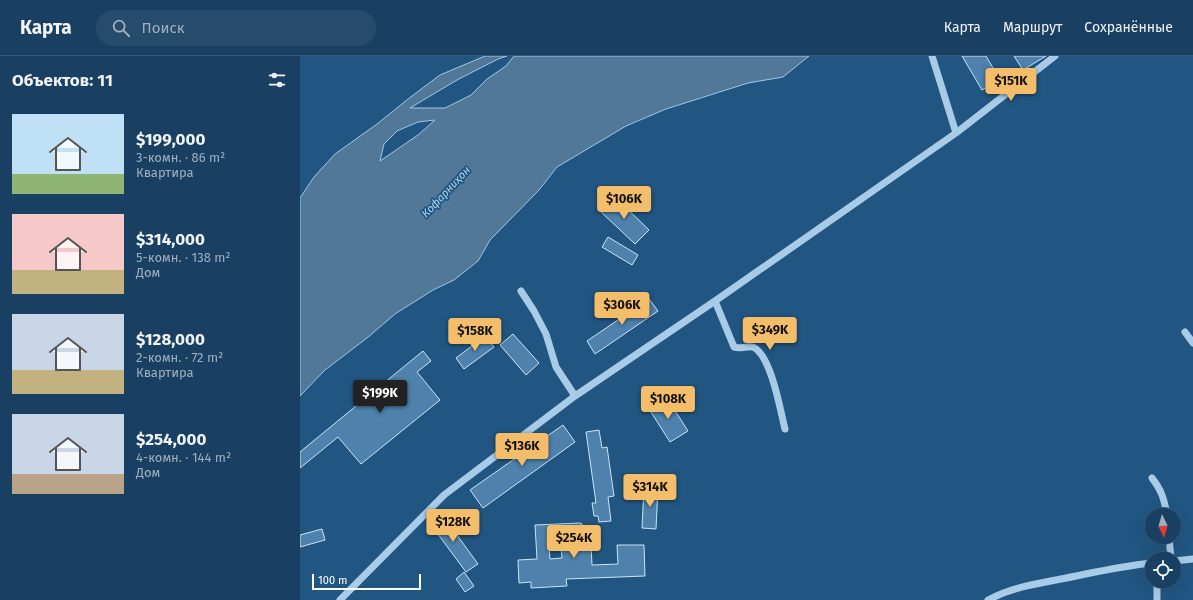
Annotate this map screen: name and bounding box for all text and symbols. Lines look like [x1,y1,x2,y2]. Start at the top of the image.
search box [96,10,376,46]
text: Карта [20,16,72,39]
icon: search [110,17,132,39]
text: Поиск [142,19,184,37]
text: Карта [944,19,981,36]
text: Маршрут [1003,19,1062,36]
text: Сохранённые [1084,19,1173,36]
pin: $151K [983,68,1039,102]
icon: filters [266,69,288,91]
text: Объектов: 11 [12,70,113,91]
text: $151K [994,73,1028,88]
text: $199,000 [136,129,205,150]
icon: home [44,130,92,178]
text: 3-комн. · 86 m² [136,150,225,165]
water label: Кофарниҳон [419,164,473,220]
text: Квартира [136,165,194,180]
pin: $106K [596,186,652,220]
text: $106K [606,191,642,206]
text: $314,000 [136,229,205,250]
icon: home [44,230,92,278]
text: 5-комн. · 138 m² [136,250,231,265]
text: Дом [136,265,160,280]
pin: $306K [594,292,650,326]
text: $306K [603,297,641,312]
pin: $349K [742,317,798,351]
pin: $158K [447,318,503,352]
text: $349K [752,322,788,337]
text: $158K [457,323,493,338]
text: $128,000 [136,329,205,350]
icon: home [44,330,92,378]
text: 2-комн. · 72 m² [136,350,223,365]
text: Квартира [136,365,194,380]
pin: $199K [352,380,408,414]
text: $199K [362,385,398,400]
pin: $108K [640,386,696,420]
text: $108K [650,391,686,406]
text: $254,000 [136,429,206,450]
icon: home [44,430,92,478]
pin: $136K [494,433,550,467]
text: $136K [504,438,540,453]
text: 4-комн. · 144 m² [136,450,231,465]
text: Дом [136,465,160,480]
pin: $314K [622,474,678,508]
text: $314K [632,479,668,494]
north arrow [1145,508,1181,544]
map controls [1145,508,1181,588]
pin: $128K [425,509,481,543]
text: $128K [435,514,471,529]
pin: $254K [546,525,602,559]
text: $254K [556,530,592,545]
button: locate [1145,552,1181,588]
scale bar [312,572,421,591]
text: 100 m [318,574,347,587]

